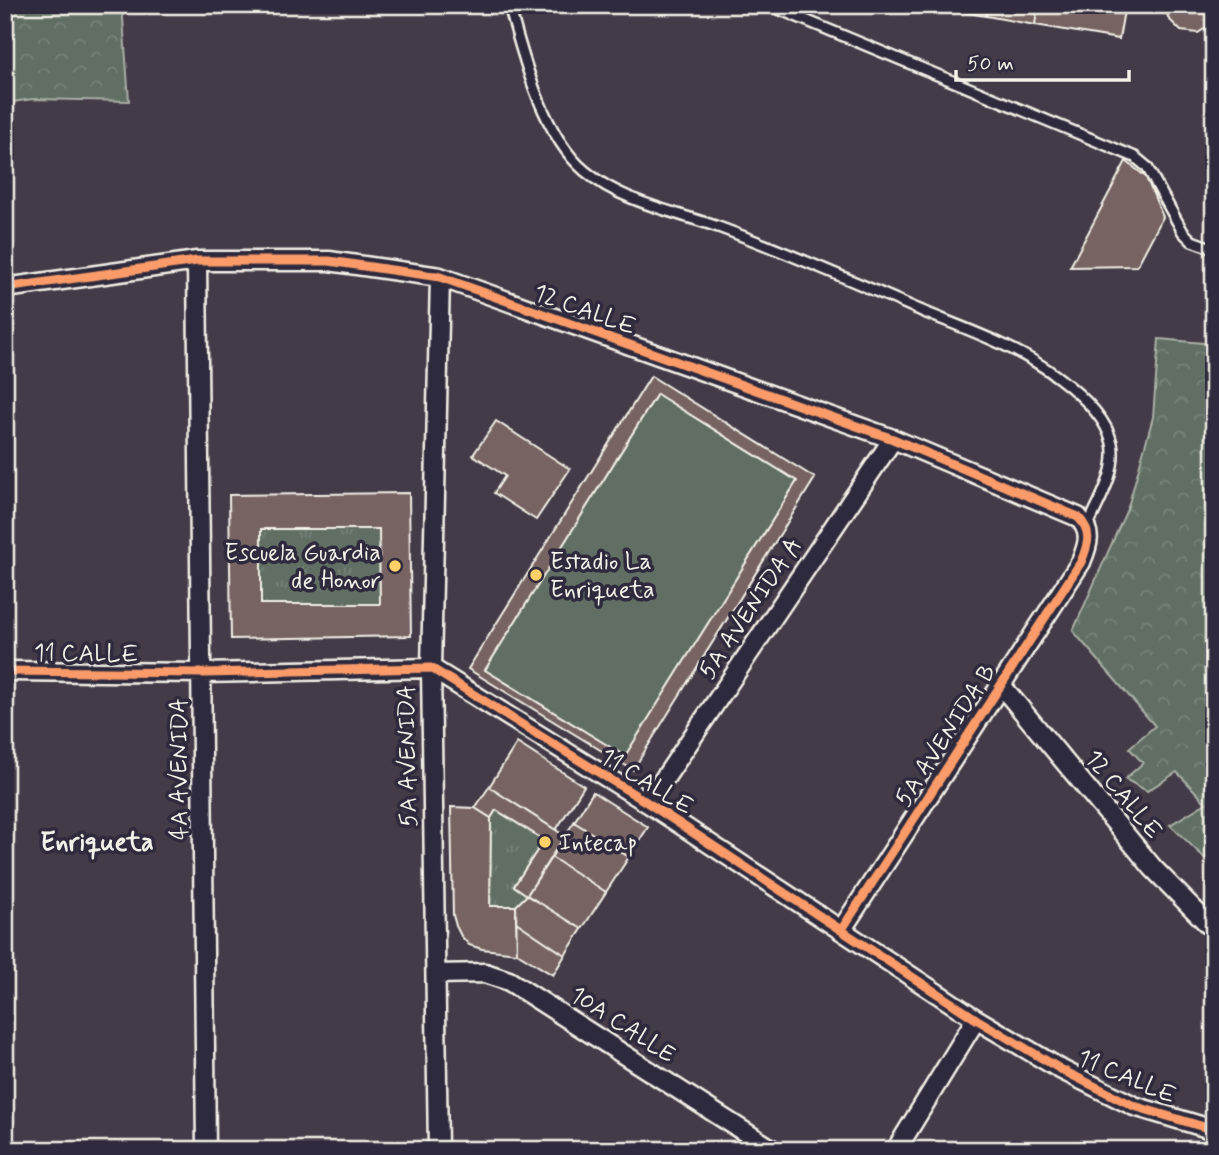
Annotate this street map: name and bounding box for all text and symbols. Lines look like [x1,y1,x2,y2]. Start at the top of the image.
scale bar [956,38,1130,82]
text: 50 m [967,50,1014,78]
street label: 12 CALLE [529,278,640,343]
street label: 5A AVENIDA A [692,532,810,686]
place label: Escuela Guardia de Honor [224,538,381,597]
place label: Estadio La Enriqueta [550,547,655,606]
marker: Escuela Guardia de Honor [387,558,403,574]
marker: Estadio La Enriqueta [528,567,544,583]
street label: 11 CALLE [34,638,138,671]
street label: 5A AVENIDA B [889,659,1004,813]
street label: 5A AVENIDA [392,685,425,827]
street label: 4A AVENIDA [165,698,196,840]
street label: 11 CALLE [594,742,699,823]
street label: 12 CALLE [1077,744,1168,846]
district label: Enriqueta [40,826,154,860]
place label: Intecap [559,828,637,859]
marker: Intecap [537,834,553,850]
street label: 10A CALLE [564,980,681,1071]
street label: 11 CALLE [1072,1043,1180,1112]

